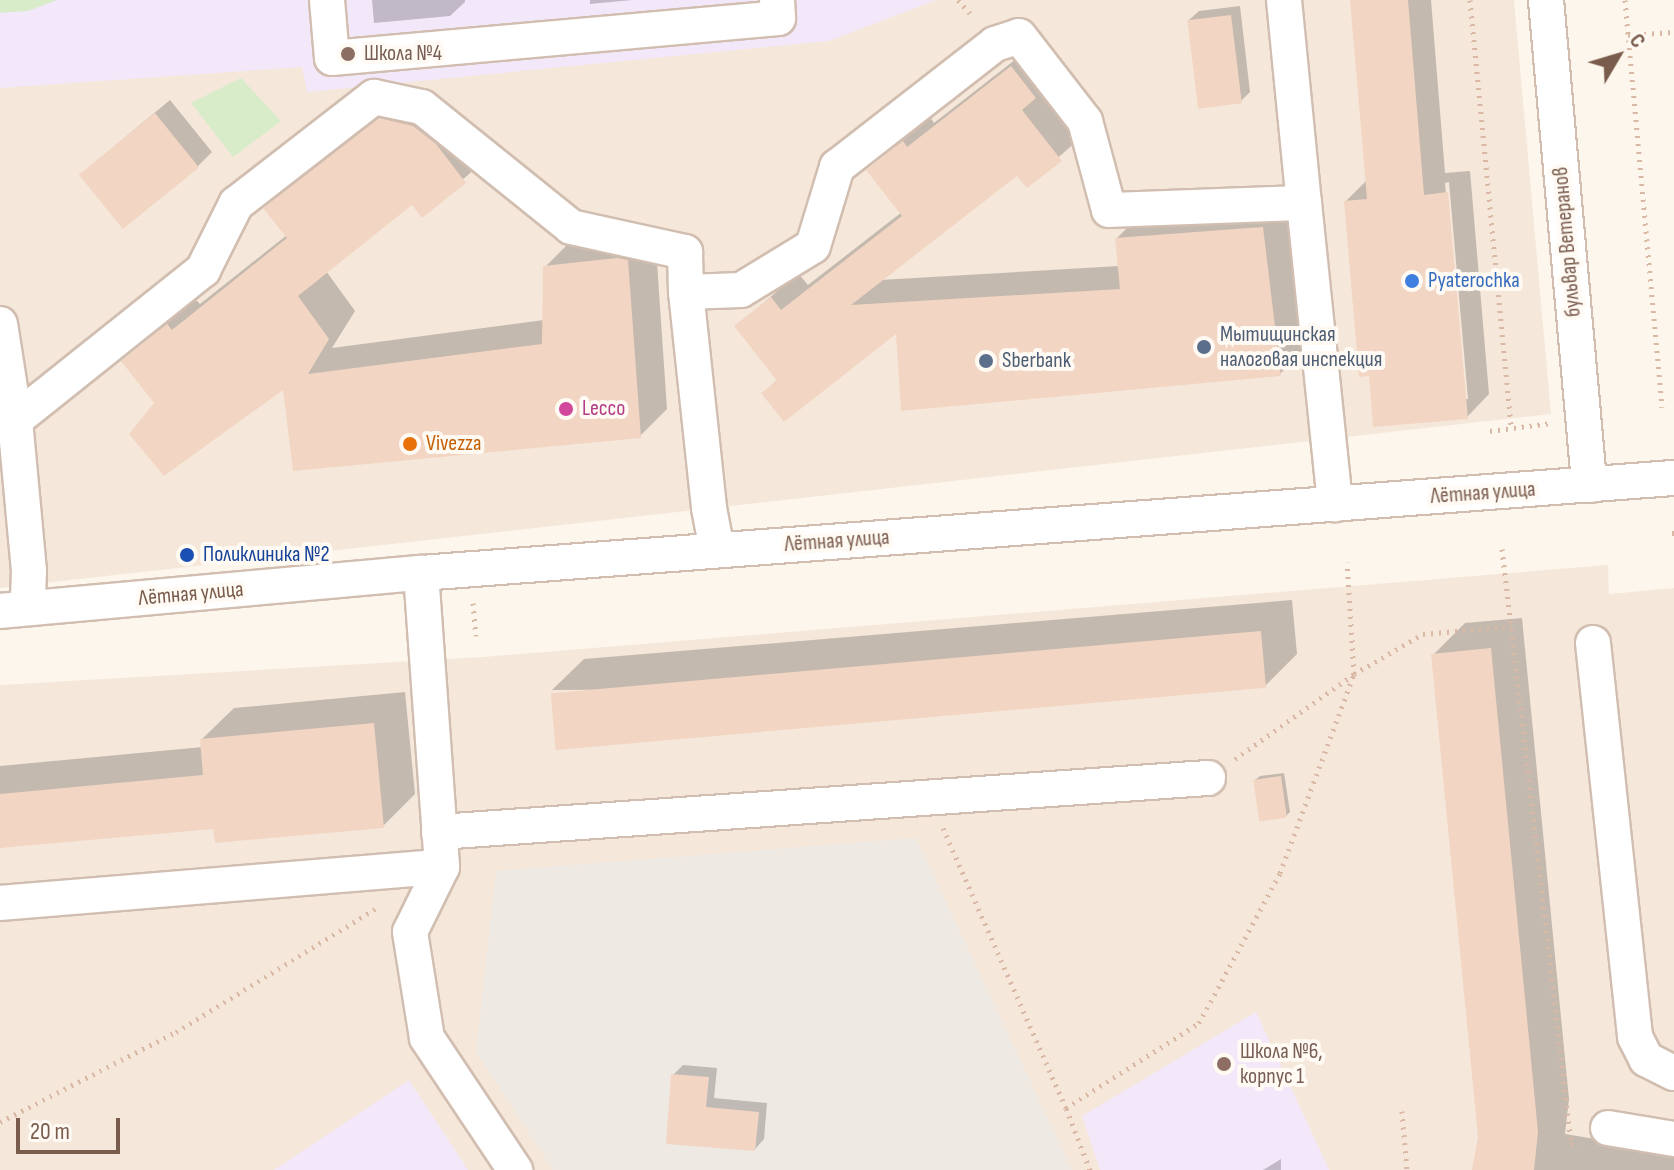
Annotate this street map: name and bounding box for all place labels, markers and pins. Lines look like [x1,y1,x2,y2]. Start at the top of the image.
place label: Школа №4 [364,41,442,67]
marker: Школа №4 [339,45,357,63]
place label: Pyaterochka [1428,268,1520,294]
marker: Pyaterochka [1403,272,1421,290]
place label: Мытищинская налоговая инспекция [1220,321,1382,372]
marker: Мытищинская налоговая инспекция [1195,338,1213,356]
place label: Sberbank [1002,348,1071,374]
marker: Sberbank [977,352,995,370]
place label: Lecco [582,396,625,422]
marker: Lecco [557,400,575,418]
place label: Vivezza [426,431,481,457]
marker: Vivezza [401,435,419,453]
place label: Поликлиника №2 [203,542,330,568]
marker: Поликлиника №2 [178,546,196,564]
place label: Школа №6, корпус 1 [1240,1038,1323,1090]
marker: Школа №6, корпус 1 [1215,1055,1233,1073]

